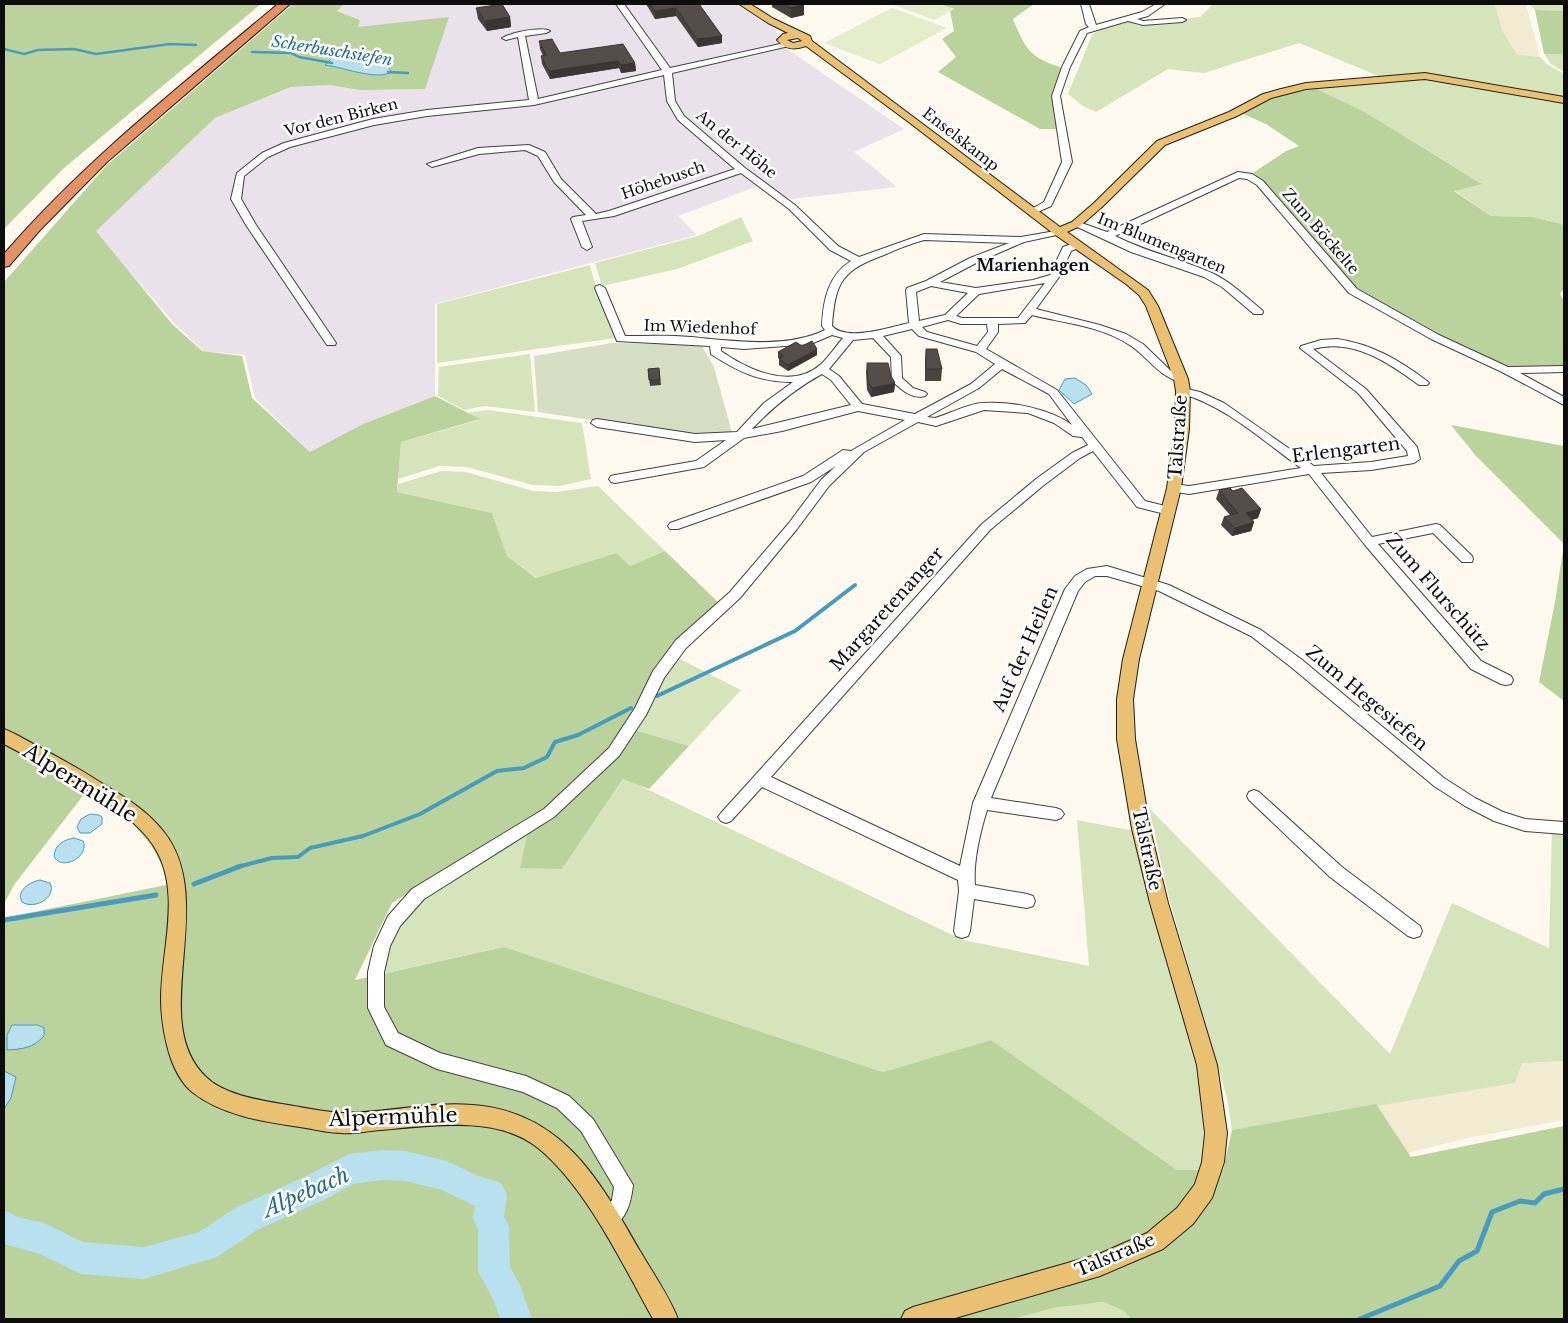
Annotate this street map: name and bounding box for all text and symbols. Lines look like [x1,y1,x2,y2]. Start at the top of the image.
water label: Scherbuschsiefen [270,31,394,69]
street label: Vor den Birken [281,94,400,141]
street label: Enselskamp [919,103,1003,175]
street label: An der Höhe [692,105,781,182]
street label: Höhebusch [619,157,707,203]
street label: Zum Böckelte [1279,184,1363,278]
street label: Im Blumengarten [1095,209,1229,277]
district label: Marienhagen [976,255,1090,275]
street label: Im Wiedenhof [643,316,758,339]
street label: Talstraße [1164,394,1192,480]
street label: Erlengarten [1291,432,1401,468]
street label: Zum Flurschütz [1381,529,1495,655]
street label: Margaretenanger [826,542,949,675]
street label: Auf der Heilen [987,583,1063,716]
street label: Zum Hegesiefen [1302,641,1432,755]
street label: Alpermühle [17,737,142,828]
street label: Talstraße [1127,805,1167,893]
street label: Alpermühle [327,1102,458,1132]
water label: Alpebach [256,1161,353,1224]
street label: Talstraße [1072,1228,1158,1282]

